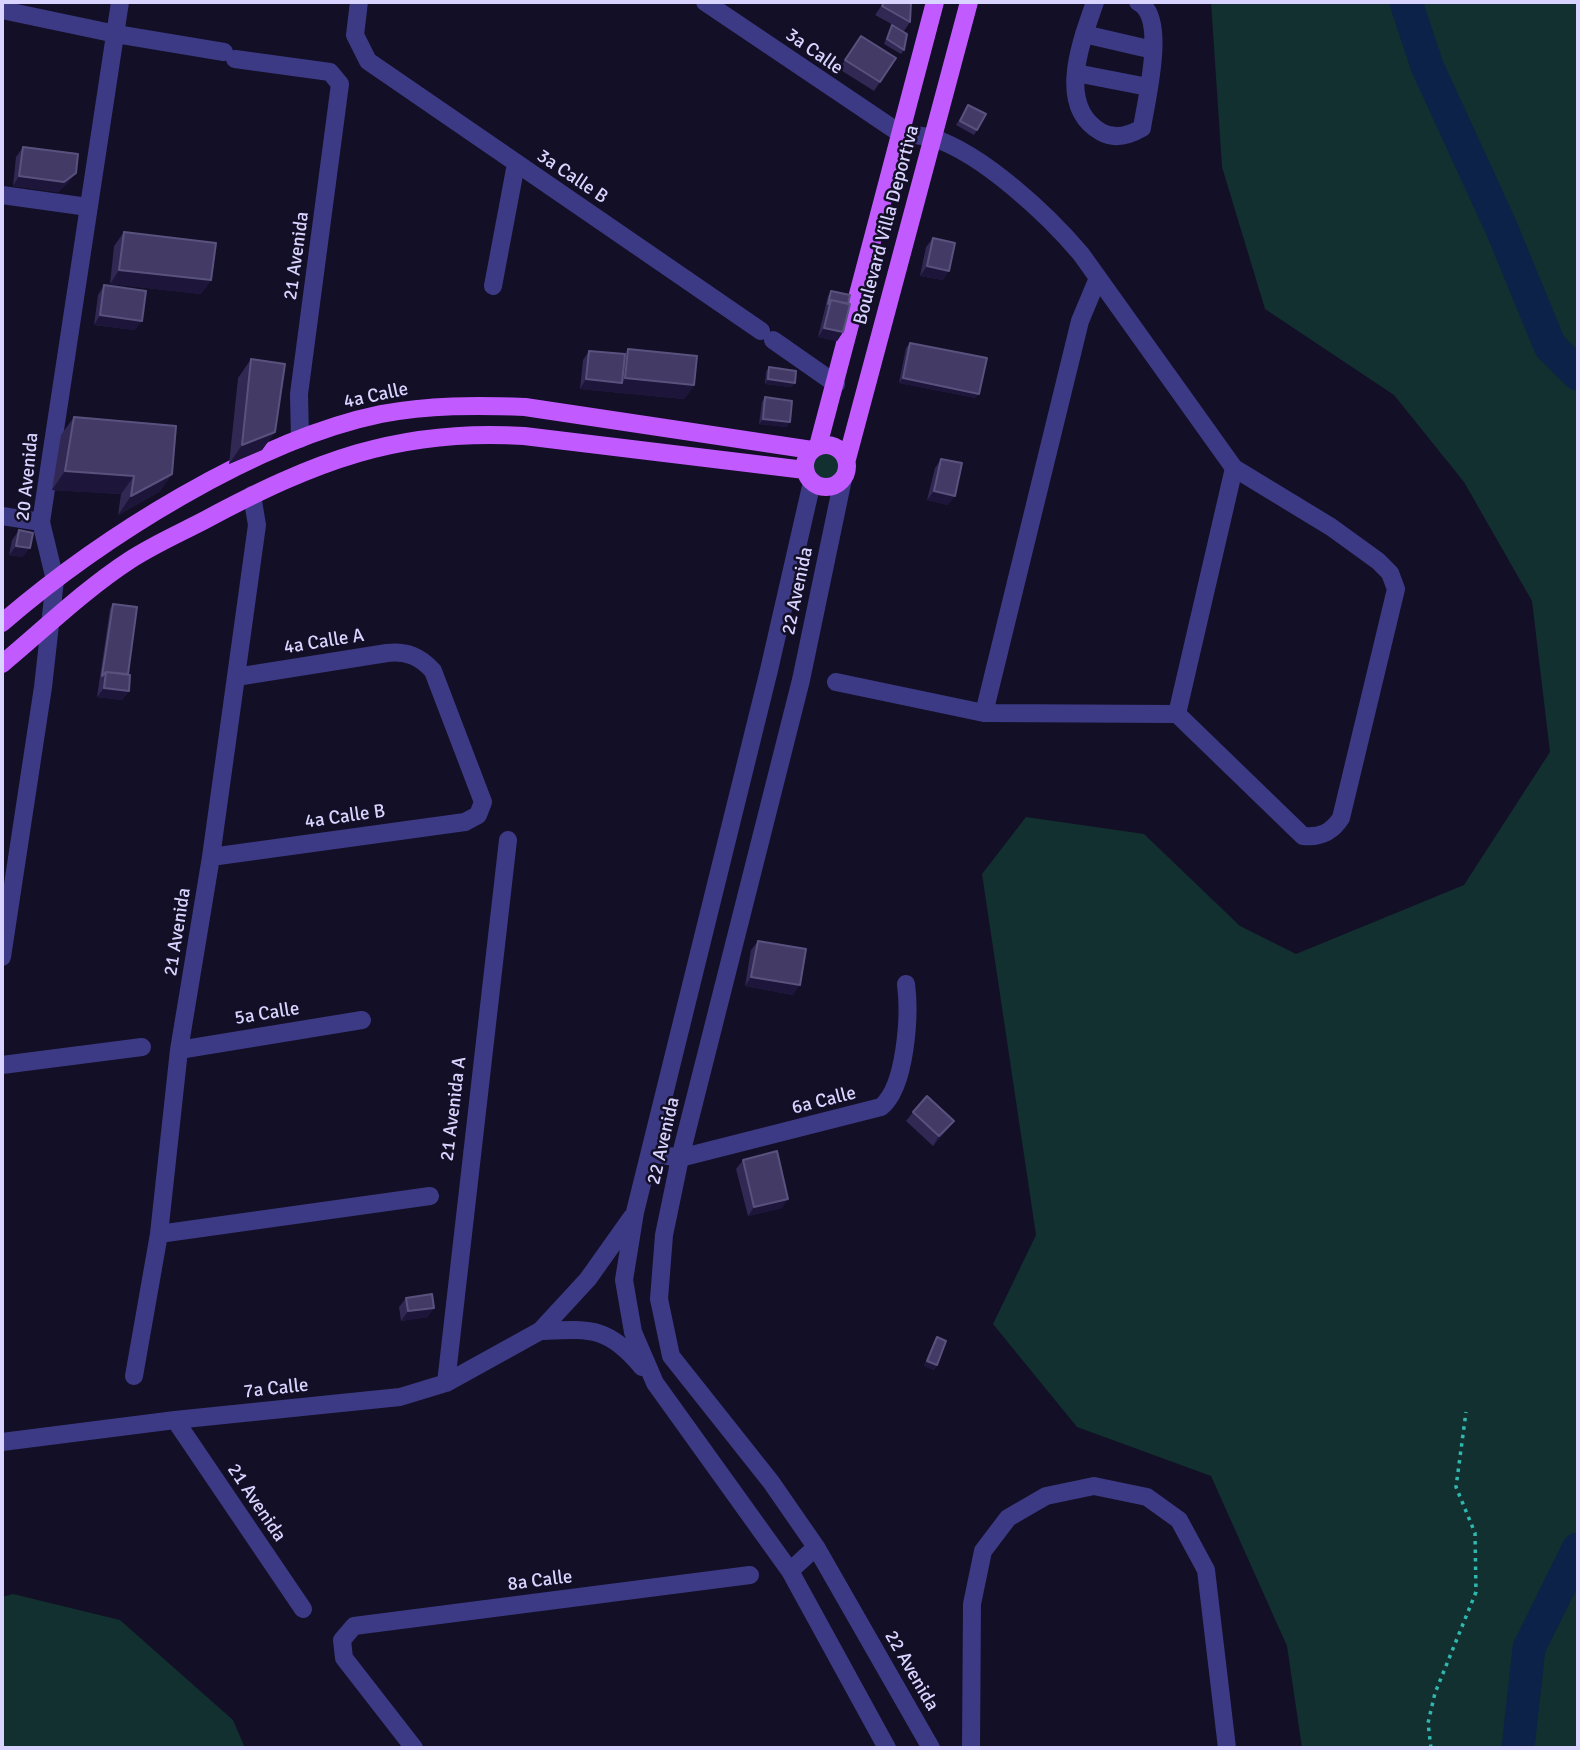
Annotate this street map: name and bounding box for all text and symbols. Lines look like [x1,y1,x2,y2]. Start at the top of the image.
street label: 3a Calle [781,24,847,80]
street label: Boulevard Villa Deportiva [849,123,925,327]
street label: 3a Calle B [532,145,612,209]
street label: 21 Avenida [280,210,314,302]
street label: 4a Calle [342,378,410,414]
street label: 20 Avenida [12,431,44,523]
street label: 22 Avenida [778,545,818,637]
street label: 4a Calle A [282,624,366,660]
street label: 4a Calle B [303,800,387,834]
street label: 21 Avenida [160,886,196,978]
street label: 5a Calle [233,998,301,1030]
street label: 21 Avenida A [436,1056,472,1162]
street label: 6a Calle [790,1082,858,1120]
street label: 22 Avenida [643,1095,685,1187]
street label: 7a Calle [242,1374,310,1404]
street label: 21 Avenida [222,1460,290,1546]
street label: 8a Calle [506,1566,574,1596]
street label: 22 Avenida [879,1627,943,1715]

